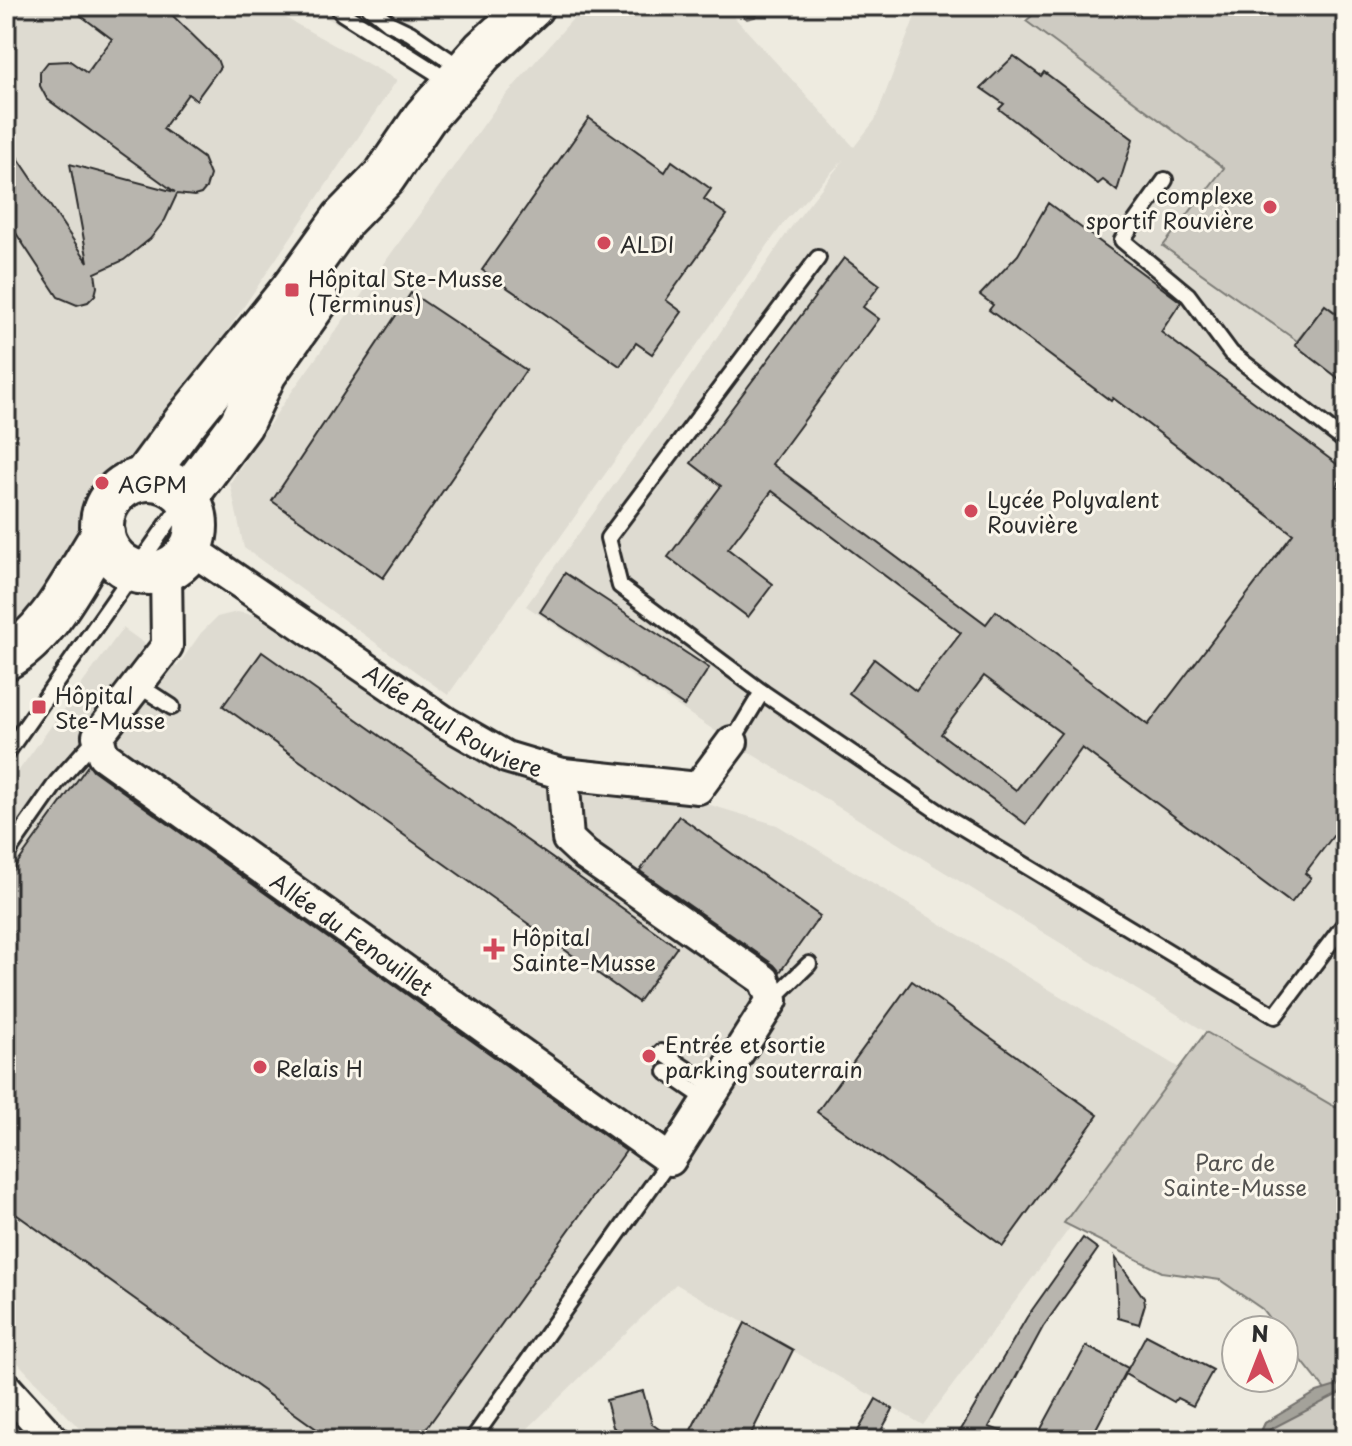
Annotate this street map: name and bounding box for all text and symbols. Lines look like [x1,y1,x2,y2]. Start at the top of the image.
place label: complexe sportif Rouvière [1086,178,1254,236]
marker: complexe sportif Rouvière [1261,198,1279,216]
place label: ALDI [620,227,675,260]
marker: ALDI [595,234,613,252]
place label: Hôpital Ste-Musse (Terminus) [308,261,503,319]
marker: Hôpital Ste-Musse (Terminus) [283,281,301,299]
place label: AGPM [118,467,187,500]
marker: AGPM [93,474,111,492]
place label: Lycée Polyvalent Rouvière [987,482,1159,540]
marker: Lycée Polyvalent Rouvière [962,502,980,520]
street label: Allée Paul Rouviere [358,655,547,784]
place label: Hôpital Ste-Musse [55,678,165,736]
marker: Hôpital Ste-Musse [30,698,48,716]
street label: Allée du Fenouillet [265,864,441,1003]
place label: Hôpital Sainte-Musse [512,920,656,978]
marker: Hôpital Sainte-Musse [483,938,505,960]
place label: Entrée et sortie parking souterrain [665,1027,863,1085]
marker: Entrée et sortie parking souterrain [640,1047,658,1065]
place label: Relais H [276,1051,363,1084]
marker: Relais H [251,1058,269,1076]
park label: Parc de Sainte-Musse [1163,1145,1307,1203]
north arrow [1220,1314,1300,1394]
text: N [1251,1316,1269,1349]

